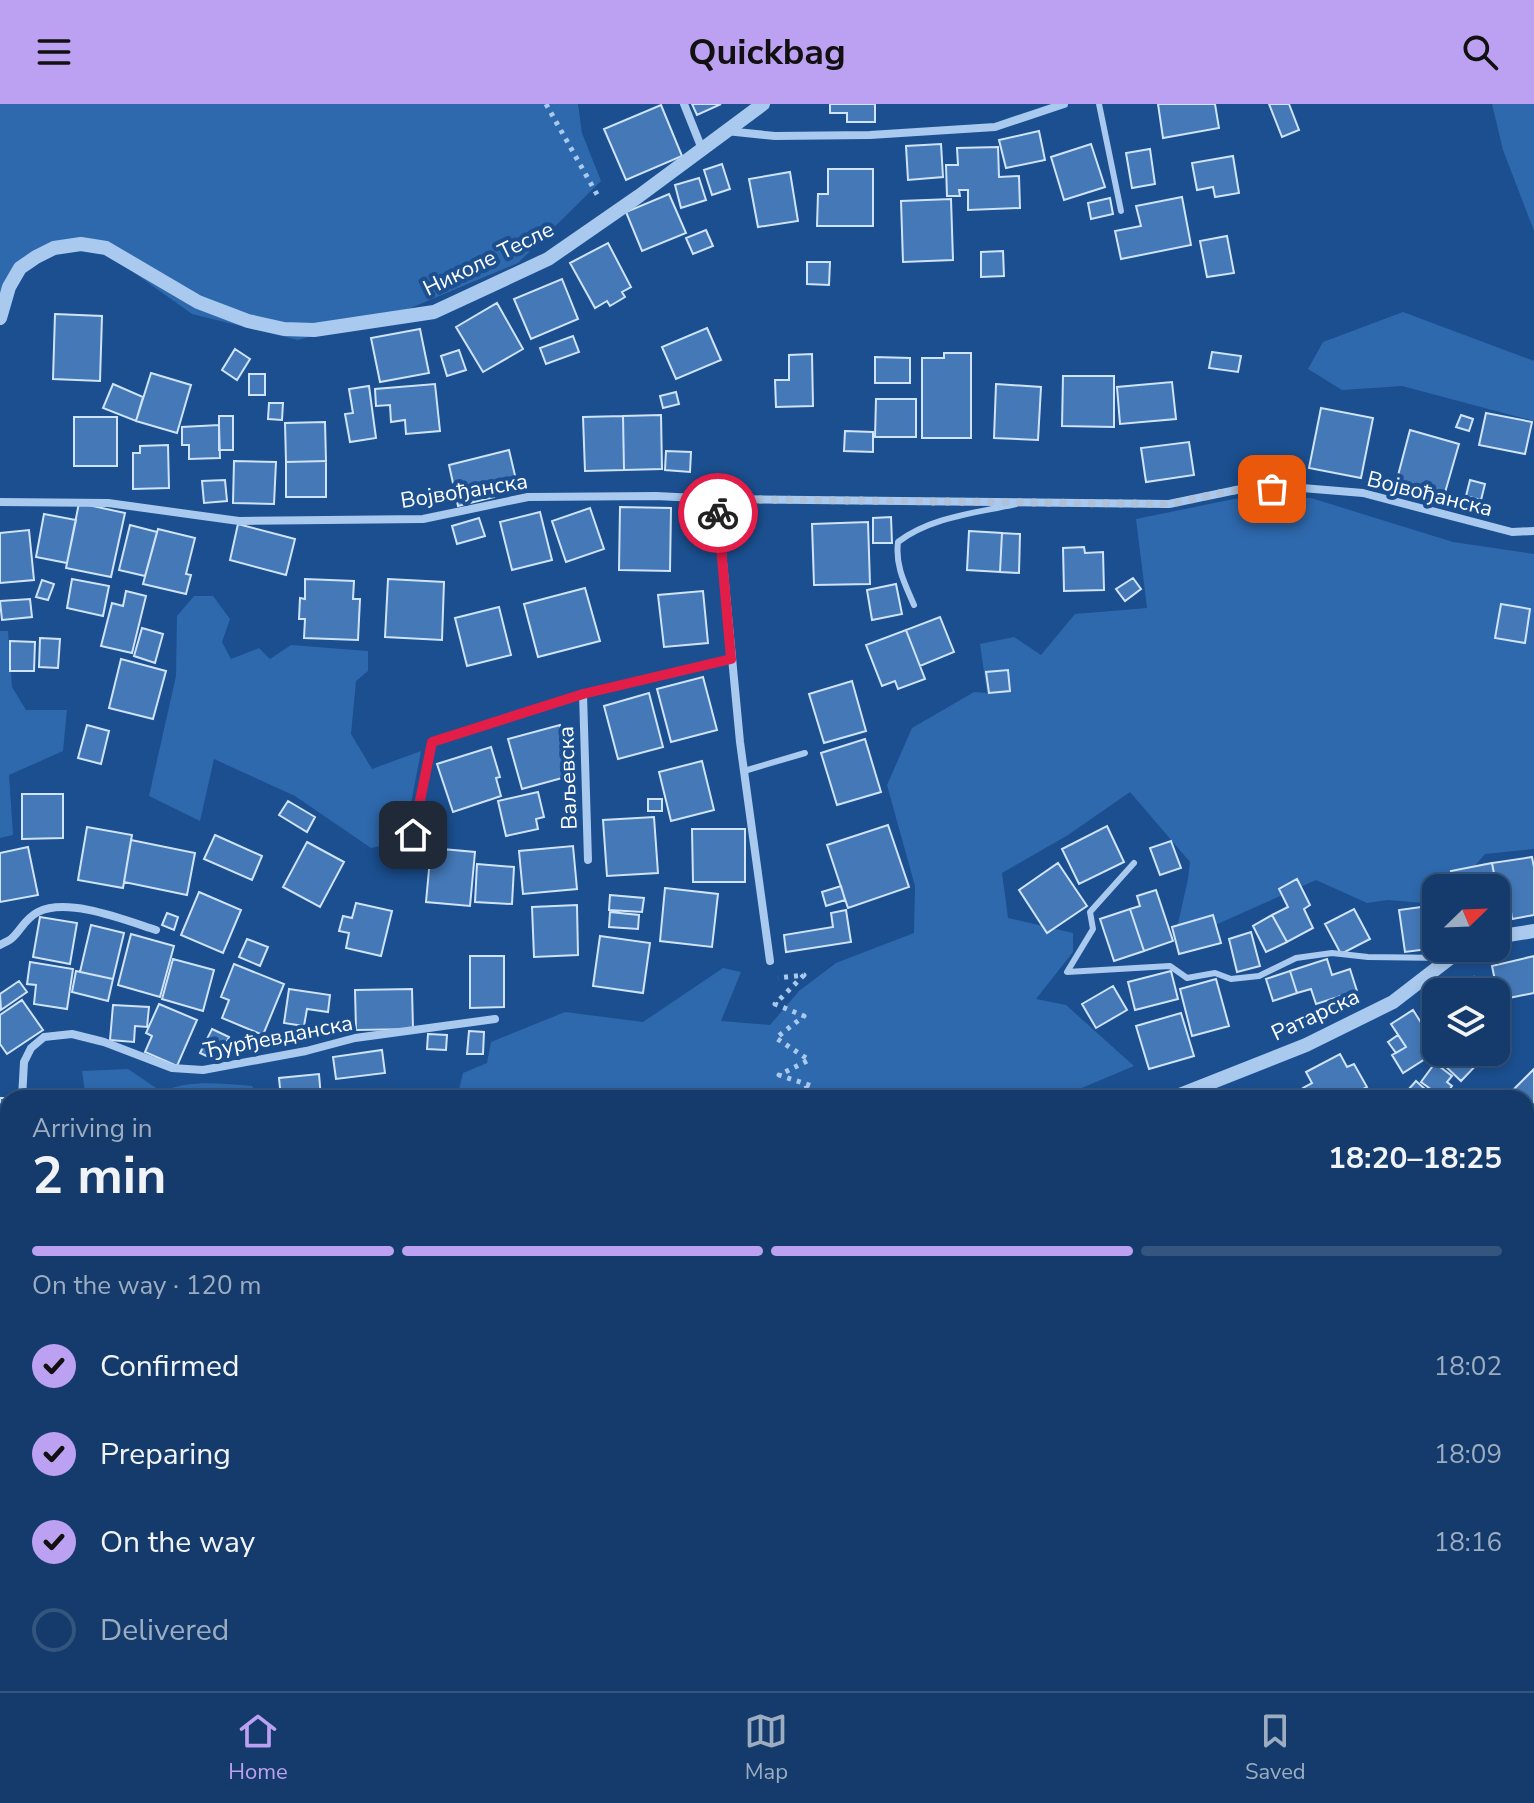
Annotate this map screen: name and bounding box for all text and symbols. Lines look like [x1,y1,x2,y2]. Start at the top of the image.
text: Quickbag [688,28,846,77]
icon: menu [32,30,76,74]
icon: search [1458,30,1502,74]
street label: Николе Тесле [418,214,559,304]
pin [1238,455,1306,523]
street label: Војвођанска [1364,464,1496,524]
street label: Војвођанска [398,466,530,516]
icon: bag [1250,467,1294,511]
courier [678,473,758,553]
icon: bike [696,491,740,535]
street label: Ваљевска [551,726,585,830]
pin [379,801,447,869]
icon: home [391,813,435,857]
north arrow [1422,874,1510,962]
map controls [1422,874,1510,1066]
button: layers [1422,978,1510,1066]
street label: Ратарска [1266,981,1364,1048]
street label: Ђурђевданска [201,1008,355,1066]
text: Arriving in [32,1111,153,1146]
text: 18:20–18:25 [1328,1138,1502,1179]
text: 2 min [32,1140,167,1211]
text: On the way · 120 m [32,1268,261,1303]
icon: check [32,1344,76,1388]
text: Confirmed [100,1346,240,1387]
text: 18:02 [1434,1349,1502,1384]
icon: check [32,1432,76,1476]
text: Preparing [100,1434,231,1475]
text: 18:09 [1434,1437,1502,1472]
icon: check [32,1520,76,1564]
text: On the way [100,1522,255,1563]
text: 18:16 [1434,1525,1502,1560]
text: Delivered [100,1610,229,1651]
tab: Home [228,1709,288,1787]
tab: Map [744,1709,788,1787]
tab: Saved [1245,1709,1306,1787]

